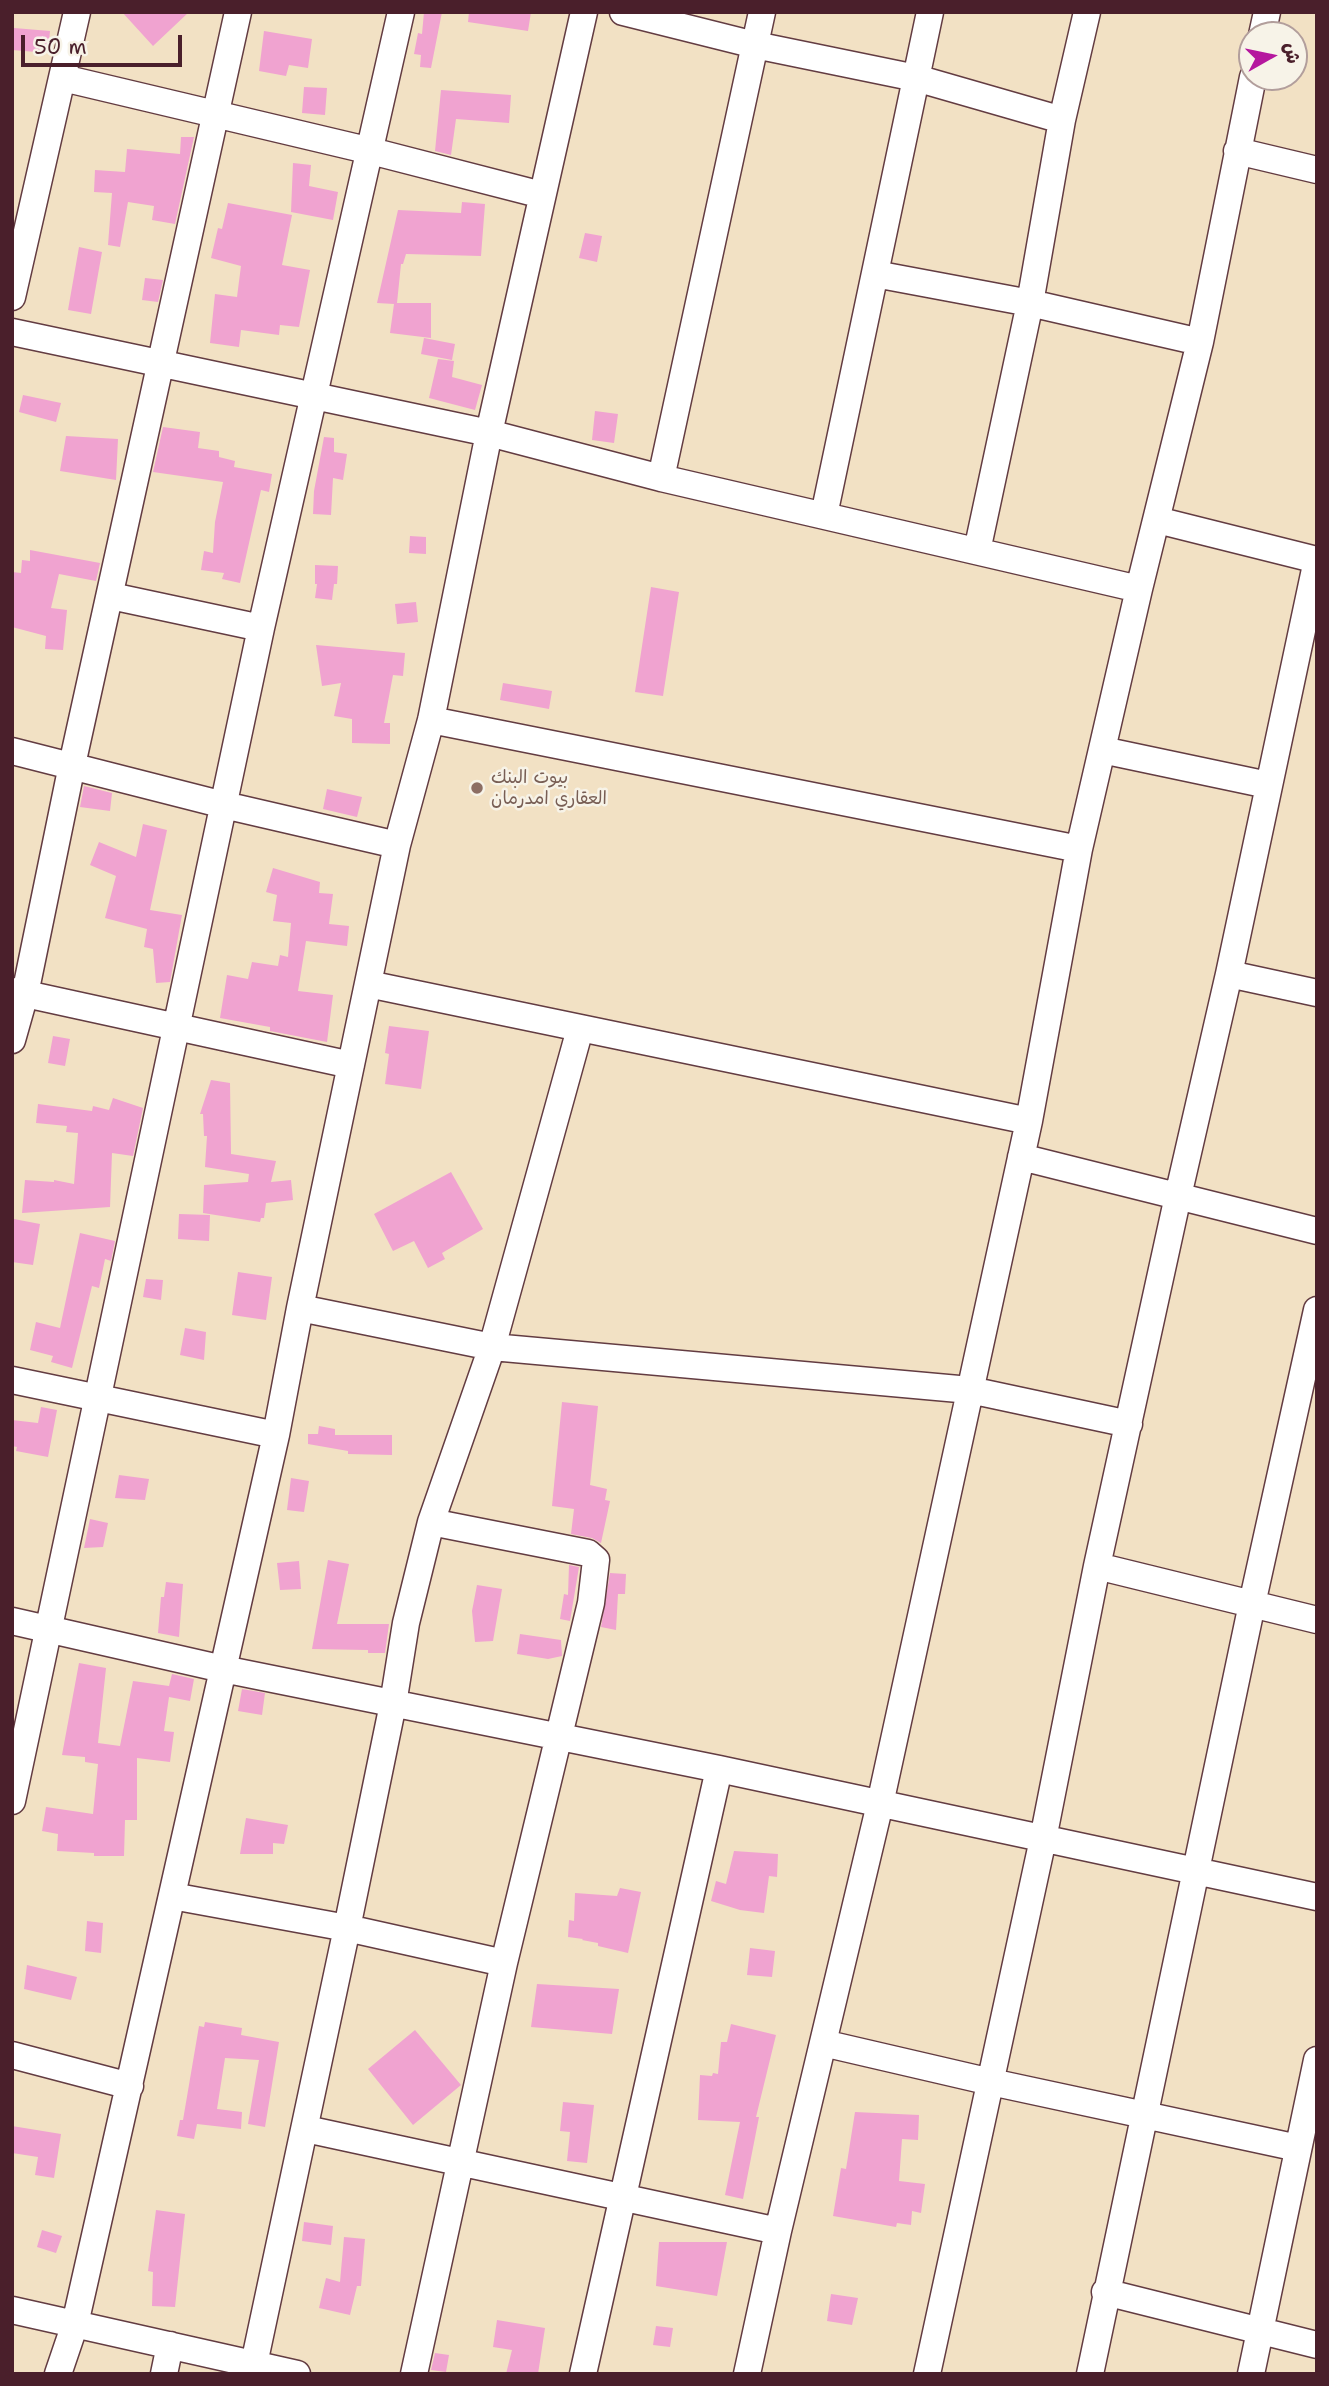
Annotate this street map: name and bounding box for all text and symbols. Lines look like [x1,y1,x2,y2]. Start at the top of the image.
scale bar [24,21,186,65]
north arrow [1238,21,1308,91]
text: 50 m [34,33,87,61]
text: ش [1278,41,1306,65]
place label: بيوت البنك العقاري امدرمان [491,767,607,810]
marker: بيوت البنك العقاري امدرمان [469,780,485,796]

